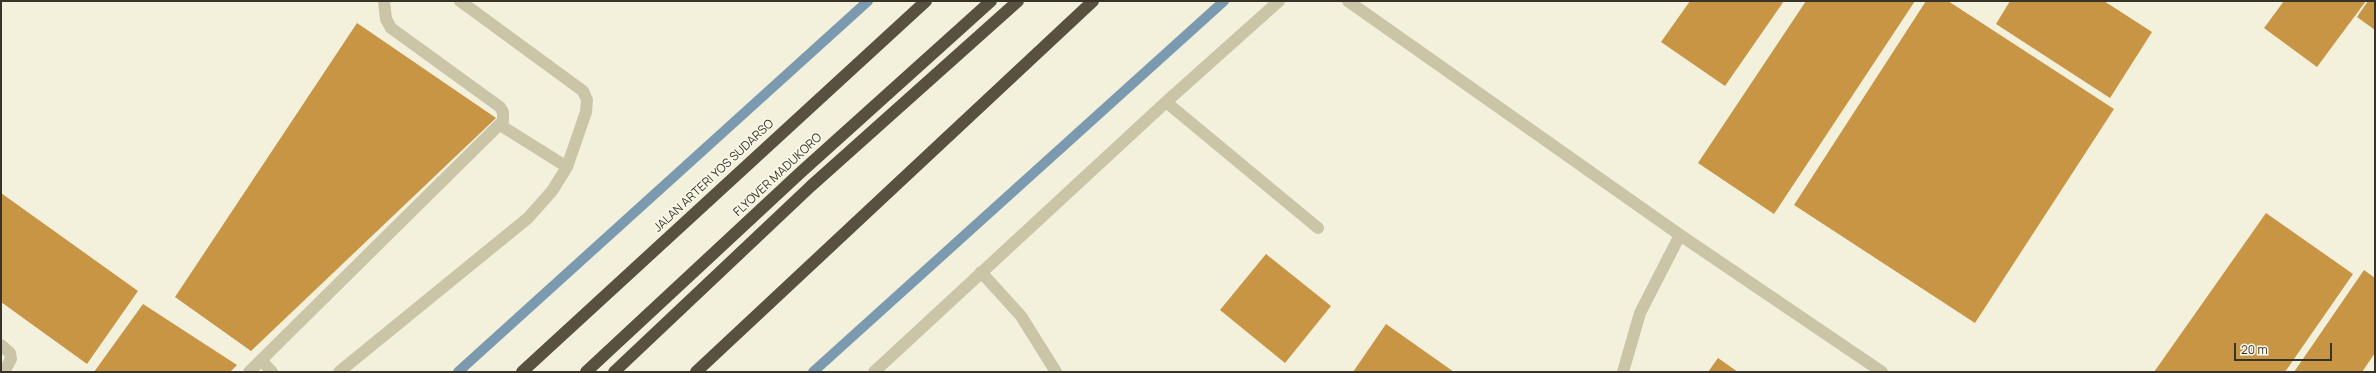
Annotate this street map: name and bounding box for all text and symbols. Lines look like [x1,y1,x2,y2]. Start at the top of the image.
street label: JALAN ARTERI YOS SUDARSO [651,117,777,235]
street label: FLYOVER MADUKORO [731,130,825,220]
scale bar [2236,335,2334,361]
text: 20 m [2241,341,2268,358]

